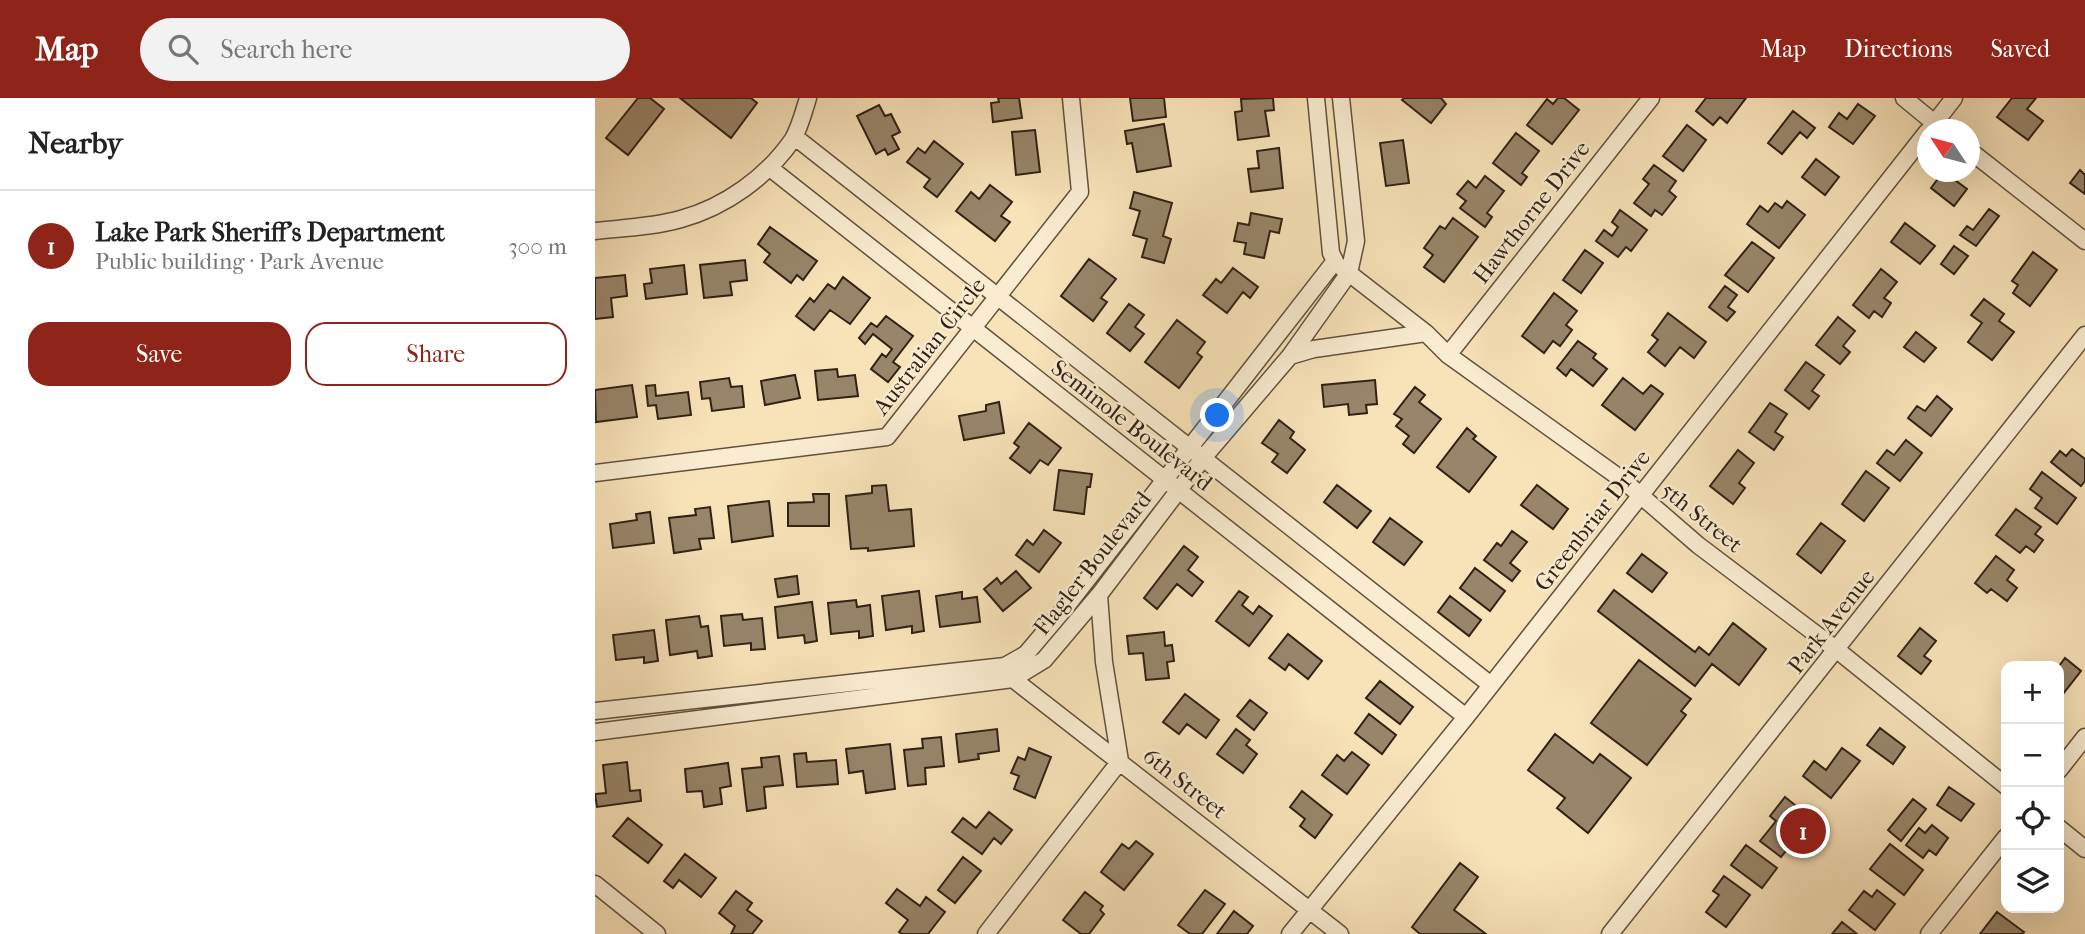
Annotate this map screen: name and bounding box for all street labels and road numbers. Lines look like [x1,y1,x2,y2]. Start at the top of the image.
street label: Hawthorne Drive [1467,136,1595,289]
street label: Australian Circle [867,272,991,421]
street label: Seminole Boulevard [1046,354,1218,497]
street label: Greenbriar Drive [1529,444,1656,596]
street label: 5th Street [1656,476,1748,558]
street label: Flagler Boulevard [1028,486,1157,641]
street label: Park Avenue [1782,564,1880,679]
street label: 6th Street [1137,742,1232,825]

